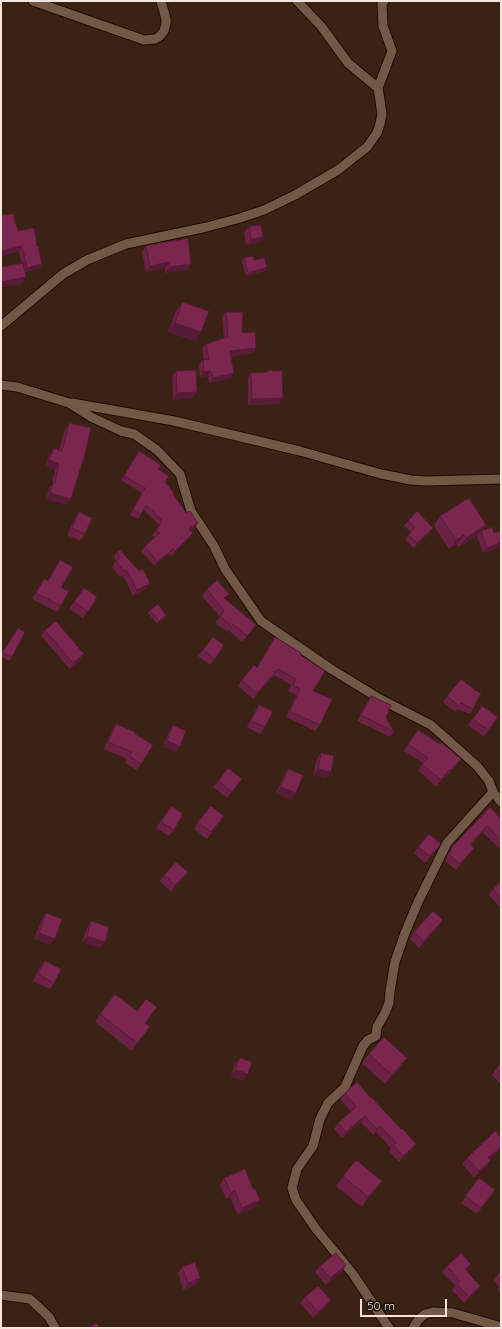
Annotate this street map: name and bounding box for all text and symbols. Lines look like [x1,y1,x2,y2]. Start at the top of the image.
scale bar [362,1291,449,1317]
text: 50 m [367,1298,395,1313]

